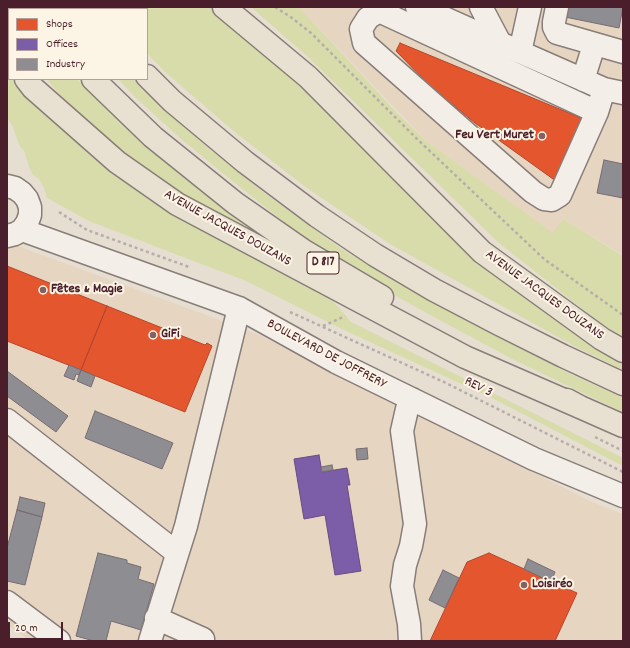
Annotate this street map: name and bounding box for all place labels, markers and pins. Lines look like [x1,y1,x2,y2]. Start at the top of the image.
place label: Feu Vert Muret [455,128,534,144]
marker: Feu Vert Muret [537,131,547,141]
place label: Fêtes & Magie [51,282,123,298]
marker: Fêtes & Magie [38,285,48,295]
place label: GiFi [161,327,179,343]
marker: GiFi [148,330,158,340]
place label: Loisiréo [532,577,572,593]
marker: Loisiréo [519,580,529,590]

